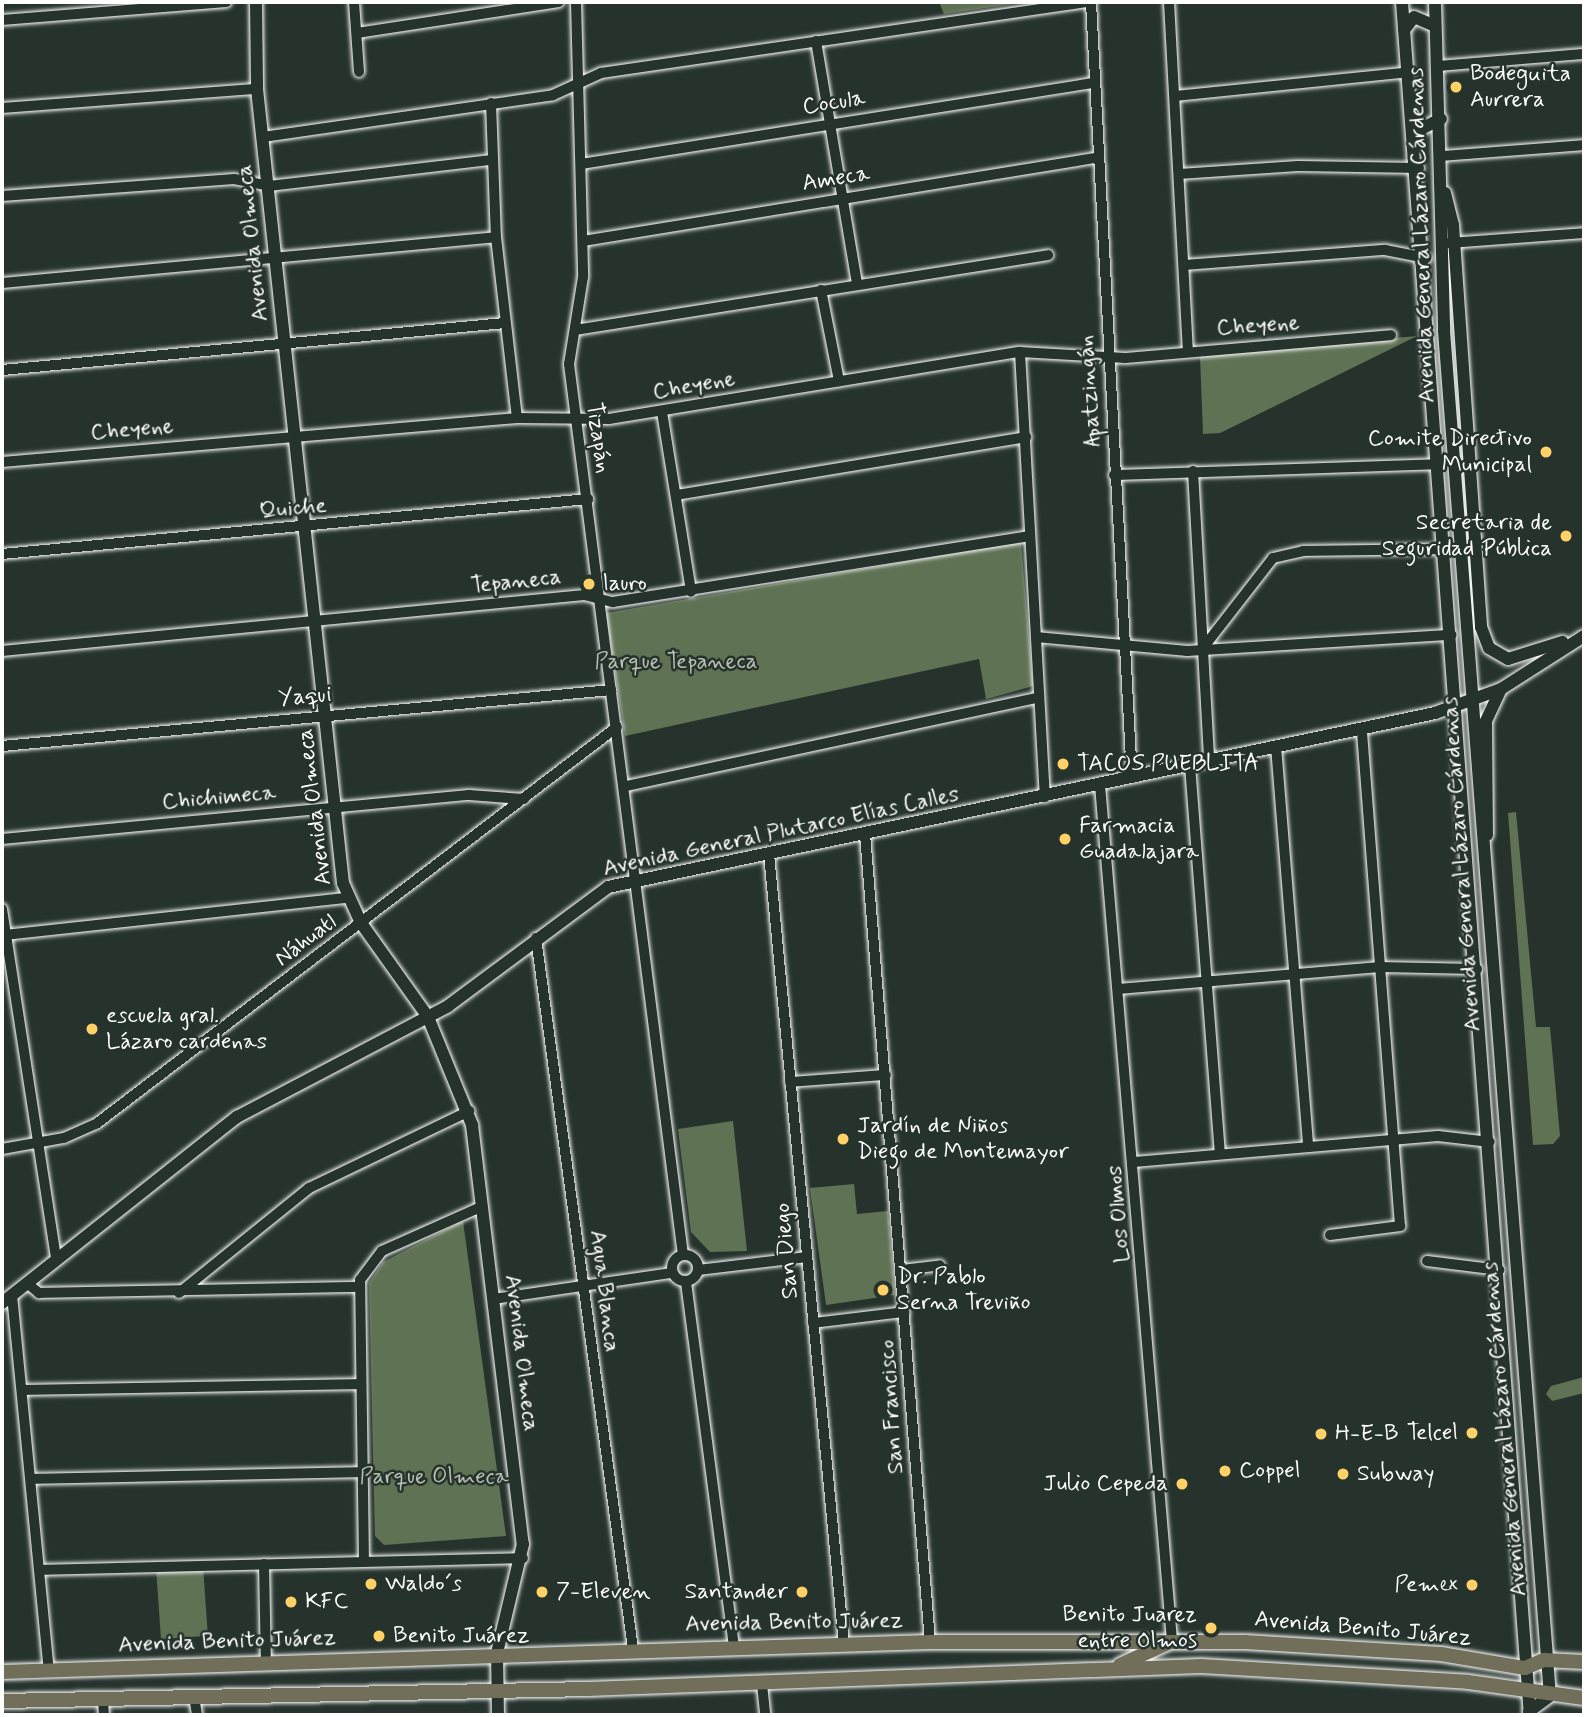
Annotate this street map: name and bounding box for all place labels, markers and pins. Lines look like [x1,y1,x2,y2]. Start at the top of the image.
place label: Bodeguita Aurrera [1470,60,1571,114]
marker: Bodeguita Aurrera [1448,79,1464,95]
place label: Comite Directivo Municipal [1368,425,1532,479]
marker: Comite Directivo Municipal [1538,444,1554,460]
place label: Secretaria de Seguridad Pública [1383,509,1552,563]
marker: Secretaria de Seguridad Pública [1558,528,1574,544]
place label: lauro [603,570,647,598]
marker: lauro [581,576,597,592]
place label: TACOS PUEBLITA [1077,750,1257,778]
marker: TACOS PUEBLITA [1055,756,1071,772]
place label: Farmacia Guadalajara [1079,812,1199,866]
marker: Farmacia Guadalajara [1057,831,1073,847]
place label: escuela gral. Lázaro cardenas [106,1002,267,1056]
marker: escuela gral. Lázaro cardenas [84,1021,100,1037]
place label: Jardín de Niños Diego de Montemayor [857,1112,1070,1166]
marker: Jardín de Niños Diego de Montemayor [835,1131,851,1147]
place label: Dr. Pablo Serna Treviño [897,1263,1031,1317]
marker: Dr. Pablo Serna Treviño [875,1282,891,1298]
place label: Telcel [1407,1419,1458,1447]
place label: H-E-B [1335,1420,1399,1448]
marker: Telcel [1464,1425,1480,1441]
marker: H-E-B [1313,1426,1329,1442]
place label: Coppel [1239,1457,1300,1485]
place label: Subway [1357,1460,1434,1488]
marker: Coppel [1217,1463,1233,1479]
marker: Subway [1335,1466,1351,1482]
place label: Julio Cepeda [1041,1470,1168,1498]
marker: Julio Cepeda [1174,1476,1190,1492]
place label: Waldo´s [385,1570,462,1598]
place label: Pemex [1394,1571,1458,1599]
marker: Waldo´s [363,1576,379,1592]
marker: Pemex [1464,1577,1480,1593]
place label: 7-Eleven [556,1578,651,1606]
place label: Santander [684,1578,788,1606]
marker: 7-Eleven [534,1584,550,1600]
marker: Santander [794,1584,810,1600]
place label: KFC [305,1588,348,1616]
marker: KFC [283,1594,299,1610]
place label: Benito Juarez entre Olmos [1062,1601,1197,1655]
marker: Benito Juarez entre Olmos [1203,1620,1219,1636]
place label: Benito Juárez [393,1622,529,1650]
marker: Benito Juárez [371,1628,387,1644]

